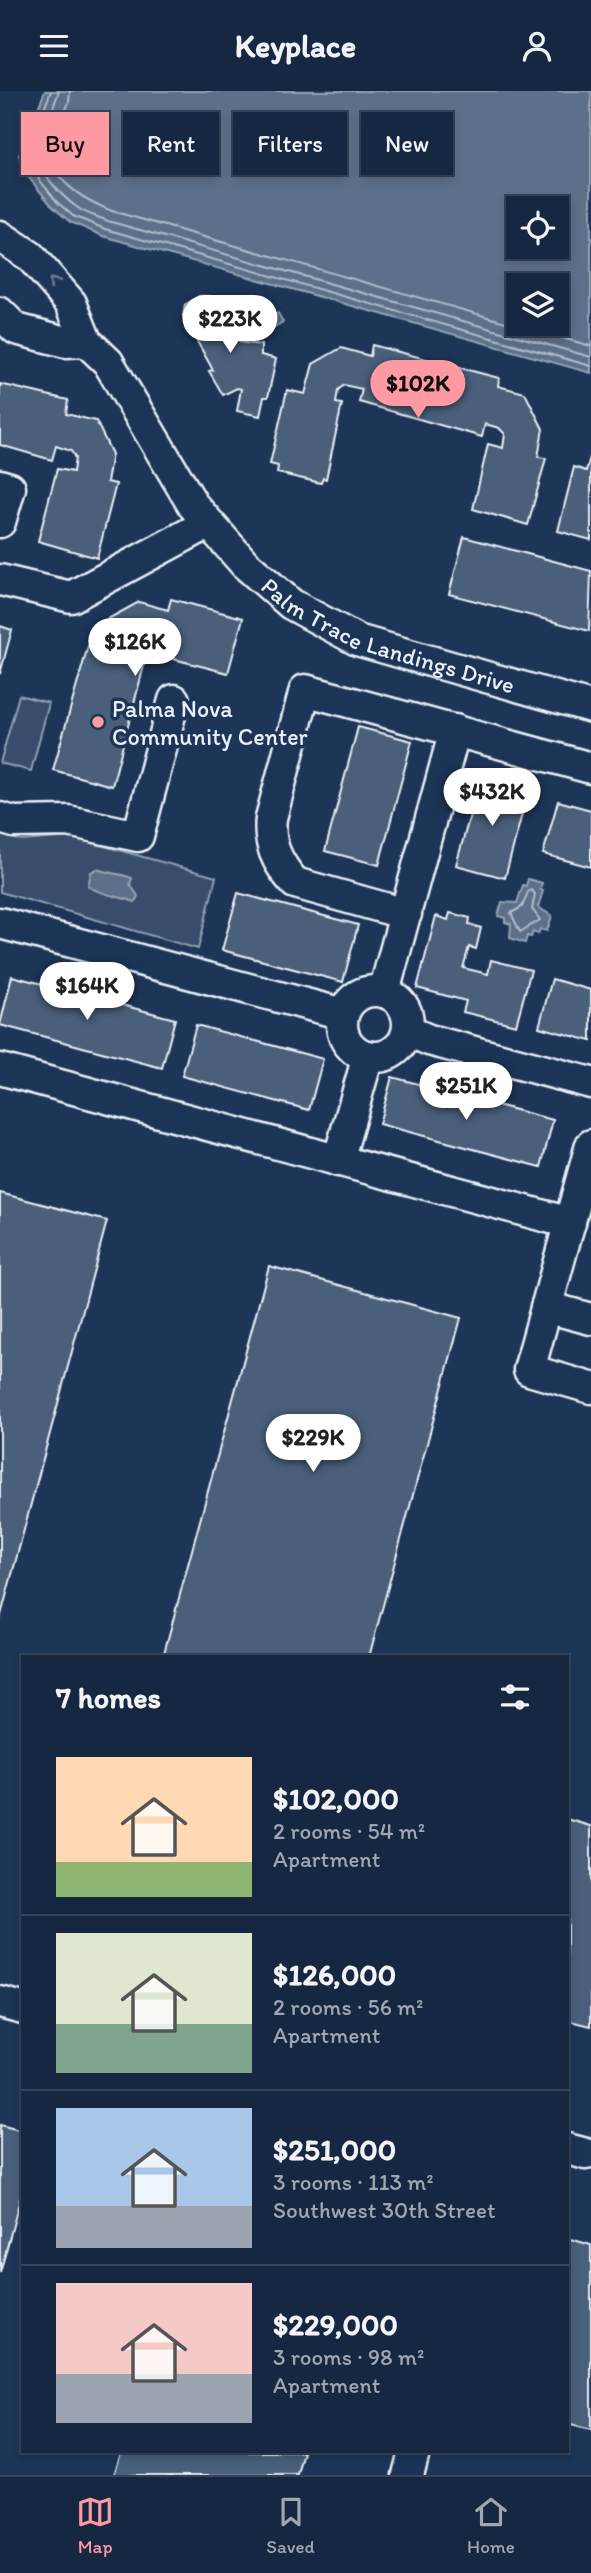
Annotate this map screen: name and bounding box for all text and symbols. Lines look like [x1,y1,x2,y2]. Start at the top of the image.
icon: menu [35,27,73,65]
text: Keyplace [235,27,356,65]
icon: person [518,27,556,65]
chip: Buy [21,112,109,175]
chip: Rent [123,112,219,175]
chip: Filters [233,112,347,175]
chip: New [361,112,453,175]
map controls [506,196,569,336]
button: locate [506,196,569,259]
button: layers [506,273,569,336]
one-way arrow [49,278,61,291]
pin: $223K [181,295,279,355]
text: $223K [198,304,262,332]
pin: $102K [369,361,467,420]
text: $102K [386,369,450,397]
street label: Palm Trace Landings Drive [256,571,518,699]
pin: $126K [86,619,184,678]
text: $126K [104,627,166,655]
place label: Palma Nova Community Center [112,694,308,751]
marker: Palma Nova Community Center [90,714,106,730]
pin: $432K [443,769,541,828]
text: $432K [460,777,524,805]
pin: $164K [38,963,136,1022]
text: $164K [55,971,119,999]
pin: $251K [417,1063,515,1122]
text: $251K [435,1071,497,1099]
pin: $229K [264,1415,362,1474]
text: $229K [282,1423,344,1451]
icon: filters [496,1678,534,1716]
text: 7 homes [56,1679,161,1716]
text: $102,000 [273,1780,399,1817]
icon: home [112,1785,196,1869]
text: 2 rooms · 54 m² [273,1817,425,1845]
text: Apartment [273,1845,380,1873]
text: $126,000 [273,1956,396,1993]
icon: home [112,1961,196,2045]
text: 2 rooms · 56 m² [273,1993,424,2021]
text: Apartment [273,2021,380,2049]
text: $251,000 [273,2131,396,2168]
icon: home [112,2136,196,2220]
text: 3 rooms · 113 m² [273,2168,434,2196]
text: Southwest 30th Street [273,2196,496,2224]
text: $229,000 [273,2306,398,2343]
icon: home [112,2311,196,2395]
text: 3 rooms · 98 m² [273,2343,424,2371]
text: Apartment [273,2371,380,2399]
tab: Map [76,2493,114,2558]
tab: Saved [266,2493,315,2558]
tab: Home [467,2493,515,2558]

